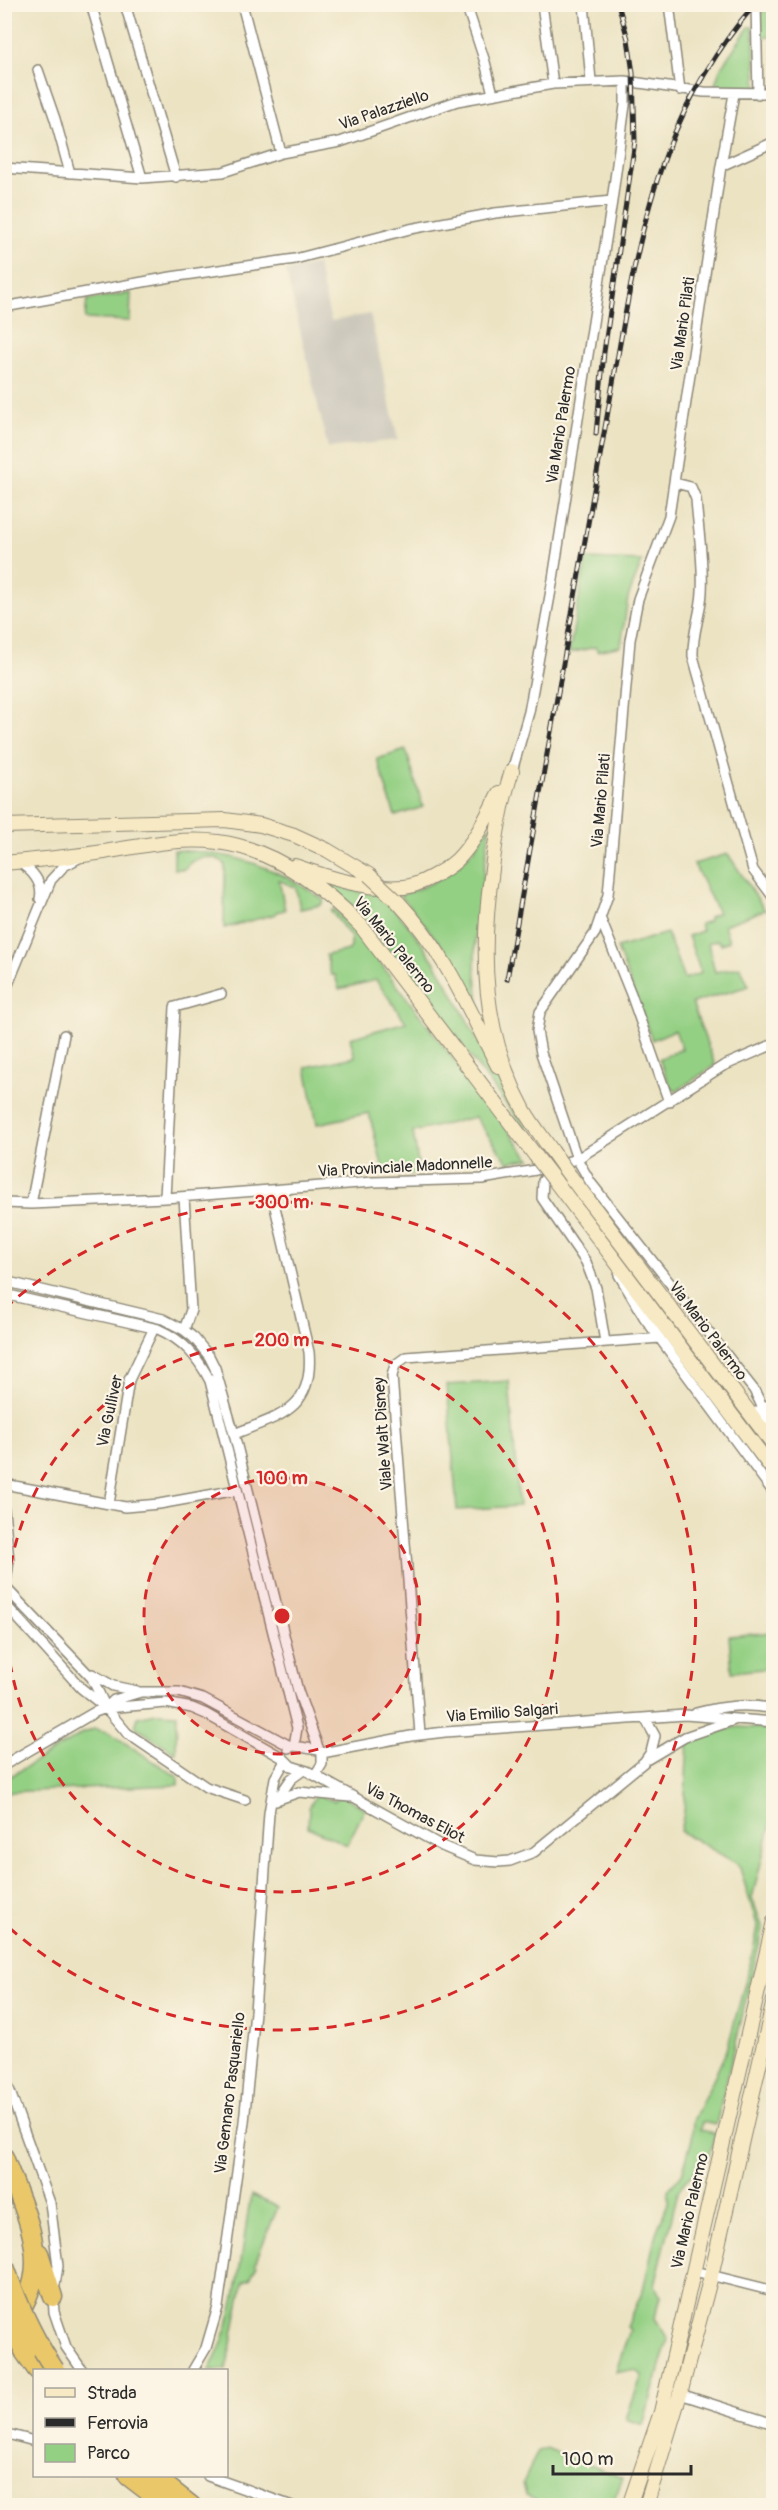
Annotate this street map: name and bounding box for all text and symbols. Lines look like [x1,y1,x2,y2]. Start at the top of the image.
street label: Via Palazziello [336,85,432,135]
street label: Via Mario Pilati [667,276,700,372]
street label: Via Mario Palermo [542,364,580,485]
street label: Via Mario Pilati [587,753,615,849]
street label: Via Mario Palermo [349,893,439,998]
street label: Via Provinciale Madonnelle [317,1152,493,1182]
text: 300 m [255,1191,309,1214]
street label: Via Mario Palermo [664,1278,752,1385]
text: 200 m [255,1329,309,1352]
street label: Via Gulliver [93,1373,128,1449]
street label: Viale Walt Disney [369,1376,397,1491]
text: 100 m [256,1467,308,1490]
centre of rings [272,1606,292,1626]
street label: Via Emilio Salgari [445,1699,559,1727]
street label: Via Thomas Eliot [362,1778,469,1848]
street label: Via Gennaro Pasquariello [210,2011,250,2175]
street label: Via Mario Palermo [667,2150,713,2271]
legend [33,2369,228,2477]
text: Strada [87,2382,137,2405]
text: Ferrovia [87,2412,148,2435]
scale bar [553,2438,691,2476]
text: Parco [87,2442,130,2465]
text: 100 m [562,2448,614,2471]

